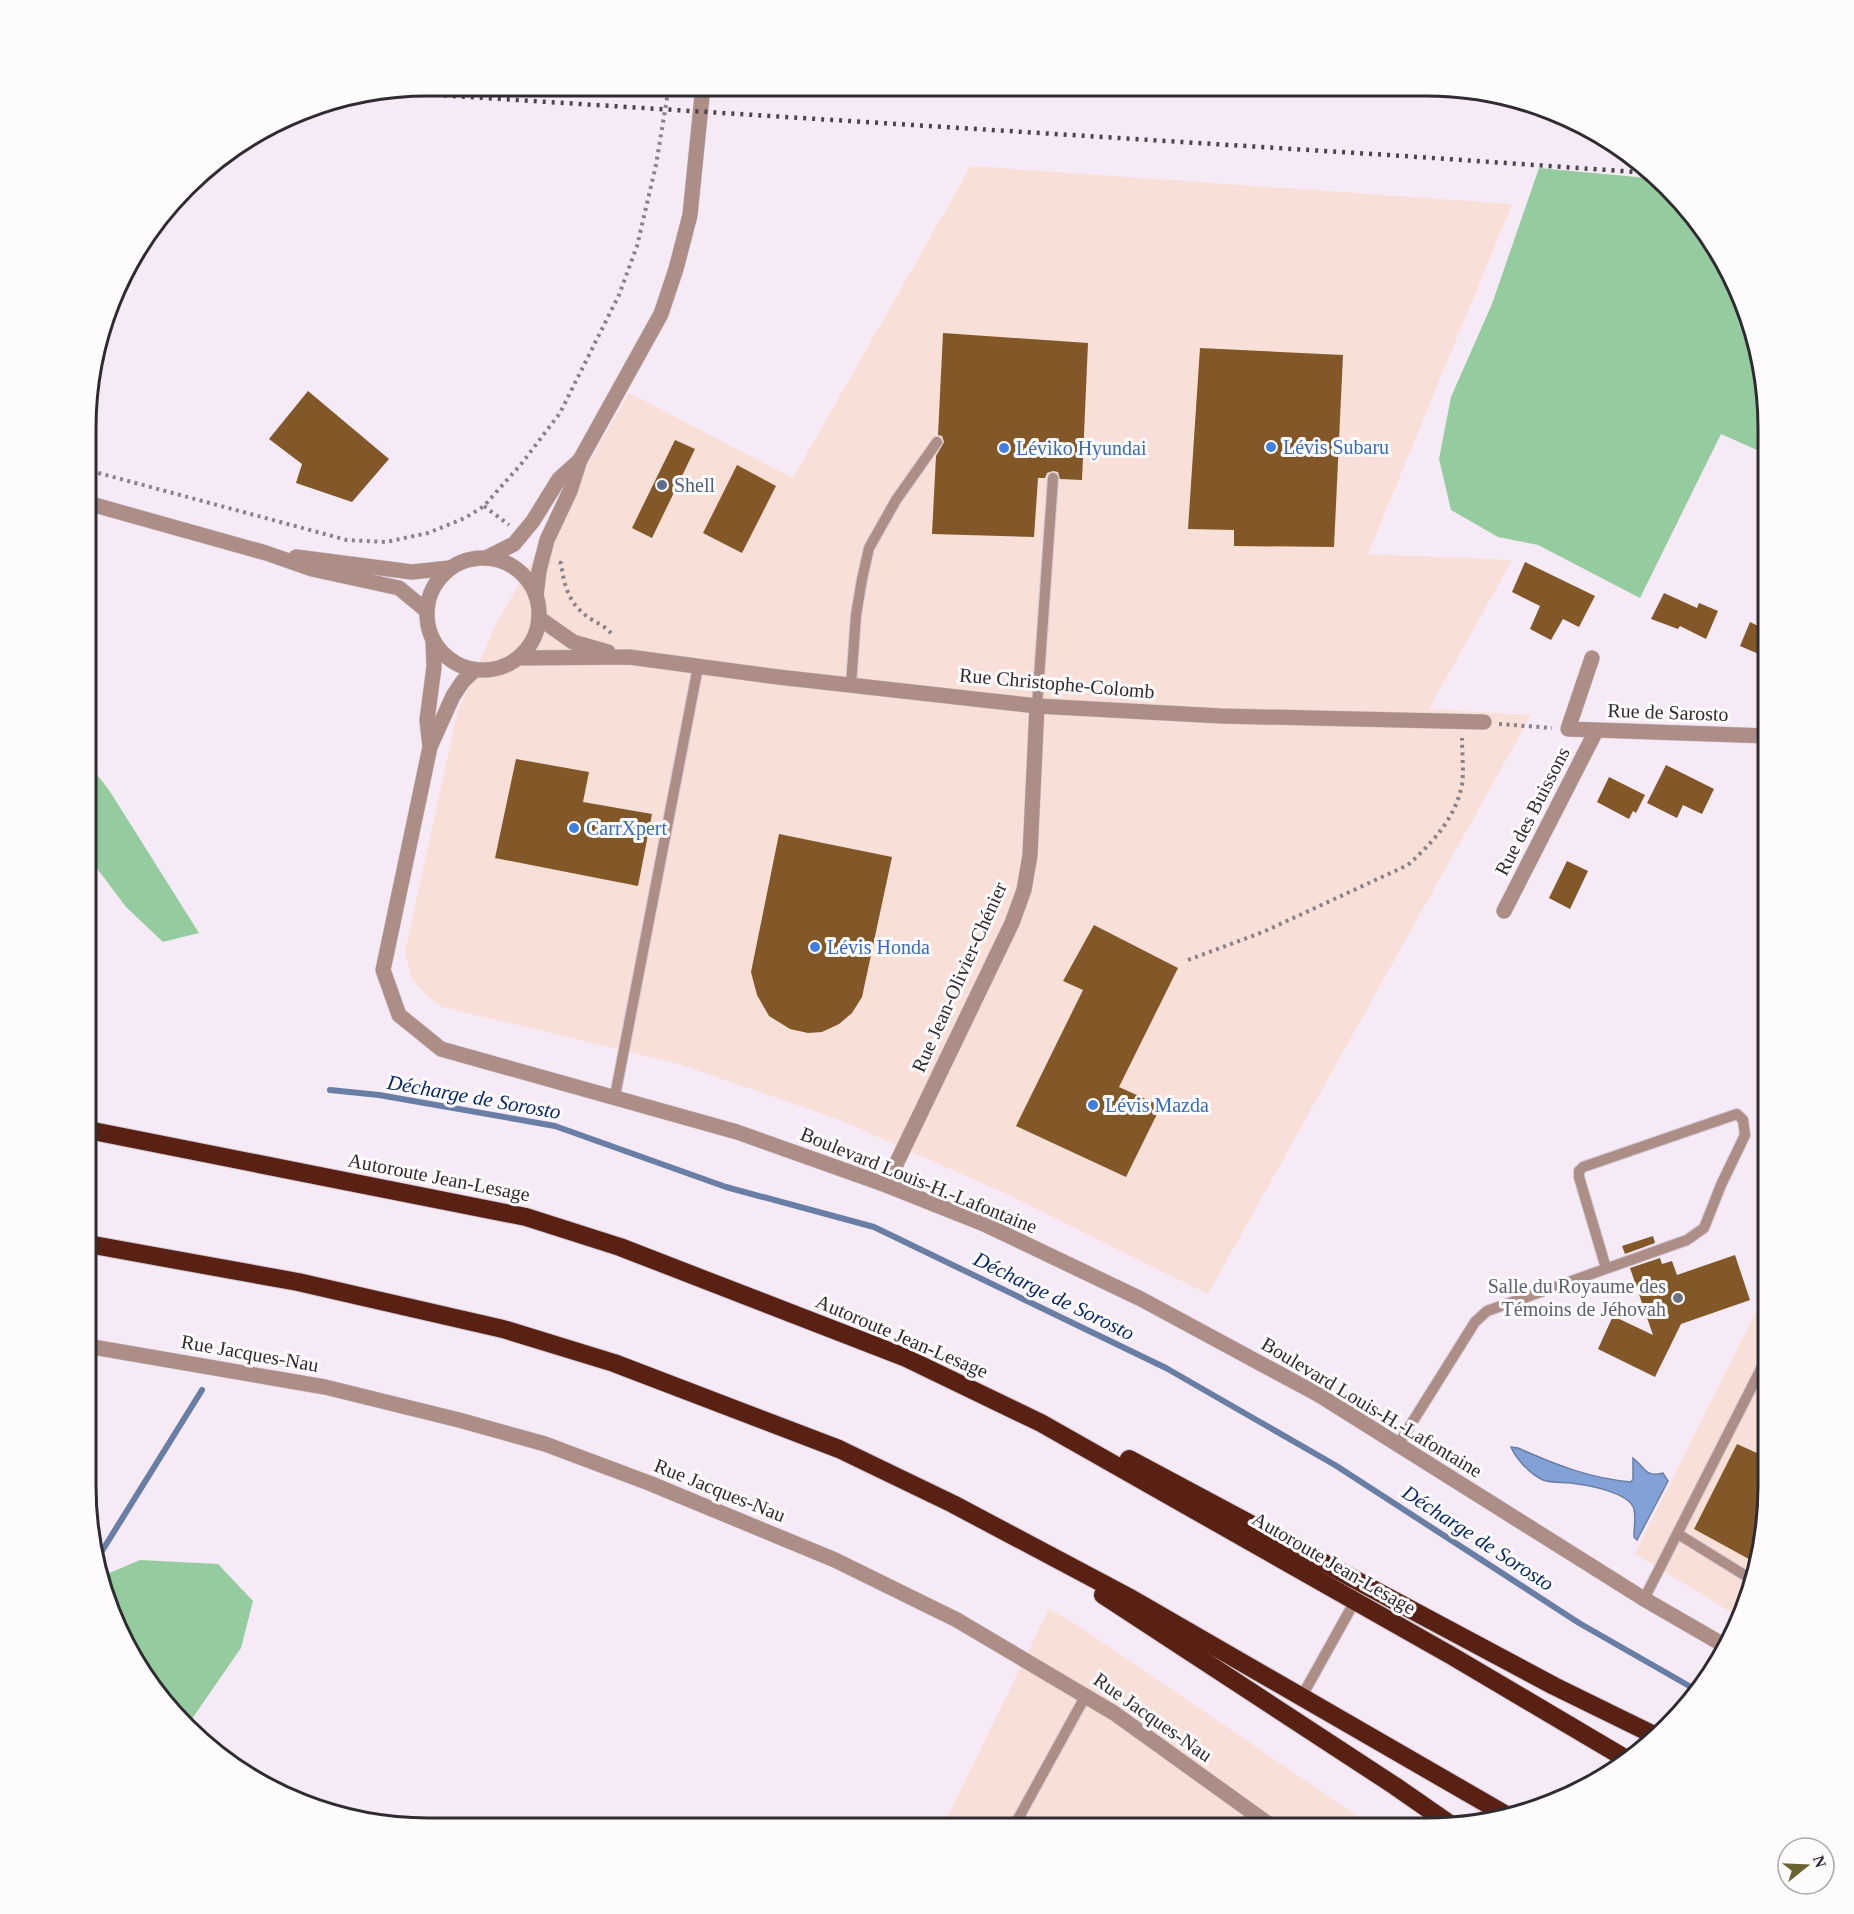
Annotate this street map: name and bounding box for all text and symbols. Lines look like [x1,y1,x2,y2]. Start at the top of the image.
place label: Lévis Subaru [1283,436,1389,458]
place label: Léviko Hyundai [1016,437,1147,460]
marker: Lévis Subaru [1264,440,1278,454]
marker: Léviko Hyundai [997,441,1011,455]
place label: Shell [674,474,716,496]
marker: Shell [655,478,669,492]
street label: Rue Christophe-Colomb [958,663,1156,704]
street label: Rue de Sarosto [1607,699,1729,725]
street label: Rue des Buissons [1490,743,1574,879]
place label: CarrXpert [586,817,668,840]
marker: CarrXpert [567,821,581,835]
street label: Rue Jean-Olivier-Chénier [907,878,1011,1075]
place label: Lévis Honda [827,936,930,958]
marker: Lévis Honda [808,940,822,954]
water label: Décharge de Sorosto [384,1070,563,1124]
place label: Lévis Mazda [1105,1094,1209,1116]
marker: Lévis Mazda [1086,1098,1100,1112]
street label: Boulevard Louis-H.-Lafontaine [797,1122,1041,1238]
street label: Autoroute Jean-Lesage [346,1149,532,1206]
water label: Décharge de Sorosto [969,1246,1138,1345]
place label: Salle du Royaume des Témoins de Jéhovah [1488,1275,1666,1320]
street label: Autoroute Jean-Lesage [812,1290,992,1383]
marker: Salle du Royaume des Témoins de Jéhovah [1671,1291,1685,1305]
street label: Rue Jacques-Nau [179,1330,321,1377]
street label: Boulevard Louis-H.-Lafontaine [1258,1332,1486,1482]
street label: Rue Jacques-Nau [651,1454,789,1527]
water label: Décharge de Sorosto [1397,1480,1558,1596]
street label: Autoroute Jean-Lesage [1248,1507,1420,1620]
street label: Rue Jacques-Nau [1089,1668,1216,1767]
north arrow [1776,1836,1836,1896]
text: N [1810,1853,1830,1870]

